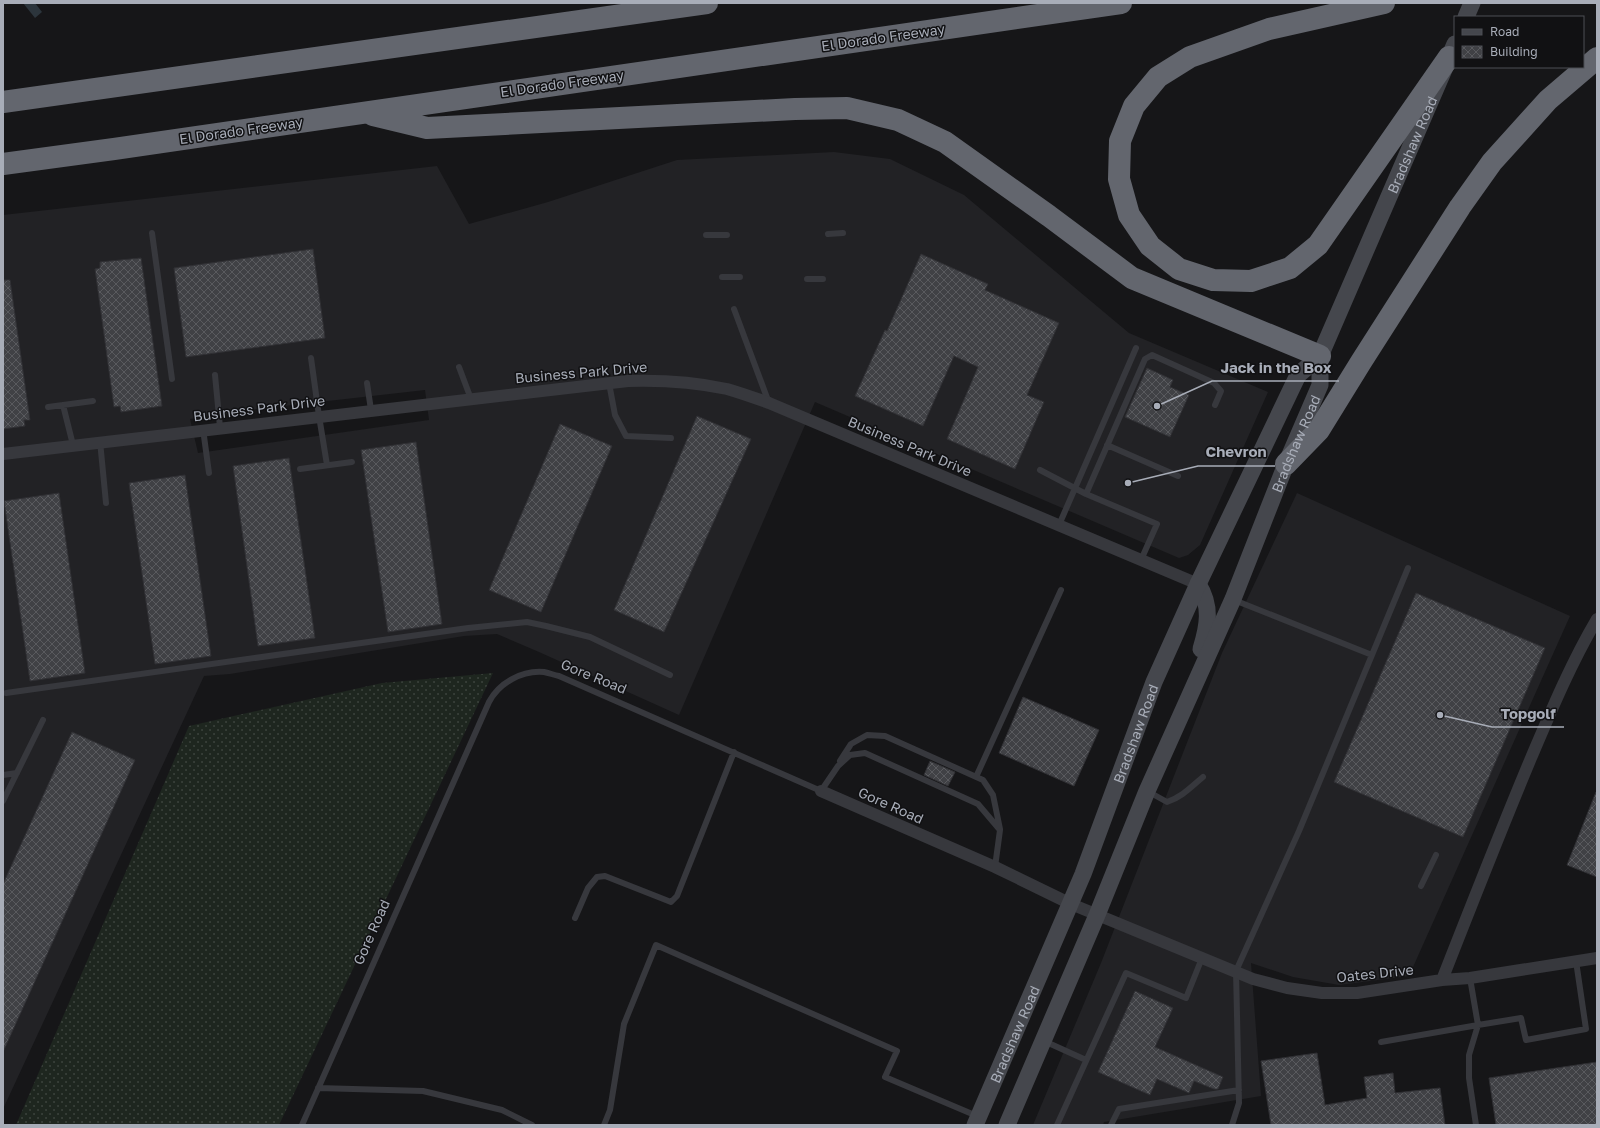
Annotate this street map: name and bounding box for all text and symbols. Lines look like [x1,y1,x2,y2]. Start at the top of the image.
legend [1454,16,1584,68]
street label: El Dorado Freeway [820,20,946,54]
text: Road [1490,24,1519,39]
text: Building [1490,44,1538,59]
street label: El Dorado Freeway [499,66,625,100]
street label: Bradshaw Road [1383,93,1440,196]
street label: El Dorado Freeway [178,113,304,147]
callout: Jack in the Box [1212,354,1339,381]
street label: Business Park Drive [514,358,648,386]
text: Jack in the Box [1221,358,1332,376]
street label: Business Park Drive [192,391,326,425]
street label: Bradshaw Road [1267,392,1323,495]
street label: Business Park Drive [846,412,974,480]
callout: Chevron [1198,439,1275,466]
text: Chevron [1206,442,1266,460]
street label: Gore Road [559,655,629,697]
street label: Bradshaw Road [1109,682,1161,785]
callout: Topgolf [1492,700,1564,727]
text: Topgolf [1500,704,1556,722]
street label: Gore Road [856,783,926,827]
street label: Gore Road [349,897,393,967]
street label: Oates Drive [1336,960,1414,986]
street label: Bradshaw Road [986,983,1043,1085]

